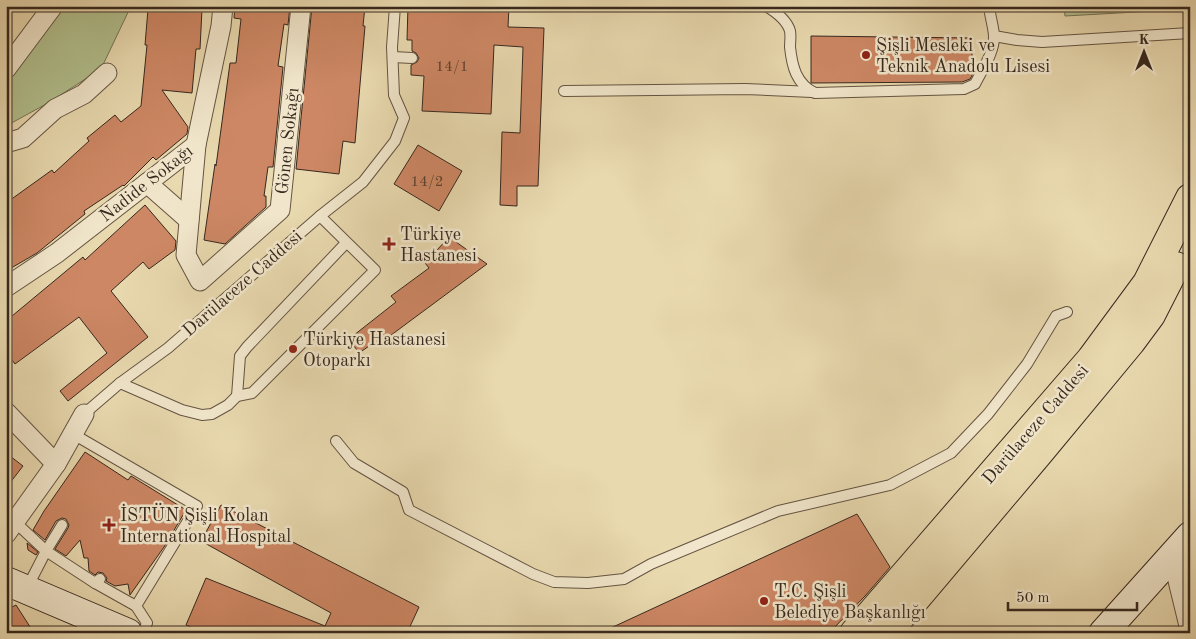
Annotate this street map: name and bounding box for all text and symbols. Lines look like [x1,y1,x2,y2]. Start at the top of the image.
north arrow [1118,28,1168,78]
text: K [1139,33,1150,47]
place label: Şişli Mesleki ve Teknik Anadolu Lisesi [876,37,1050,76]
marker: Şişli Mesleki ve Teknik Anadolu Lisesi [860,49,872,61]
house number: 14/1 [436,60,468,75]
street label: Gönen Sokağı [273,87,303,196]
street label: Nadide Sokağı [97,142,197,226]
house number: 14/2 [411,175,443,190]
place label: Türkiye Hastanesi [400,226,477,265]
street label: Darülaceze Caddesi [179,227,306,340]
marker: Türkiye Hastanesi [382,237,396,251]
place label: Türkiye Hastanesi Otoparkı [303,331,446,370]
marker: Türkiye Hastanesi Otoparkı [287,343,299,355]
street label: Darülaceze Caddesi [979,361,1092,488]
place label: İSTÜN Şişli Kolan International Hospital [120,503,291,546]
marker: İSTÜN Şişli Kolan International Hospital [102,518,116,532]
scale bar [1008,579,1137,611]
place label: T.C. Şişli Belediye Başkanlığı [774,583,926,622]
text: 50 m [1016,591,1050,606]
marker: T.C. Şişli Belediye Başkanlığı [758,595,770,607]

